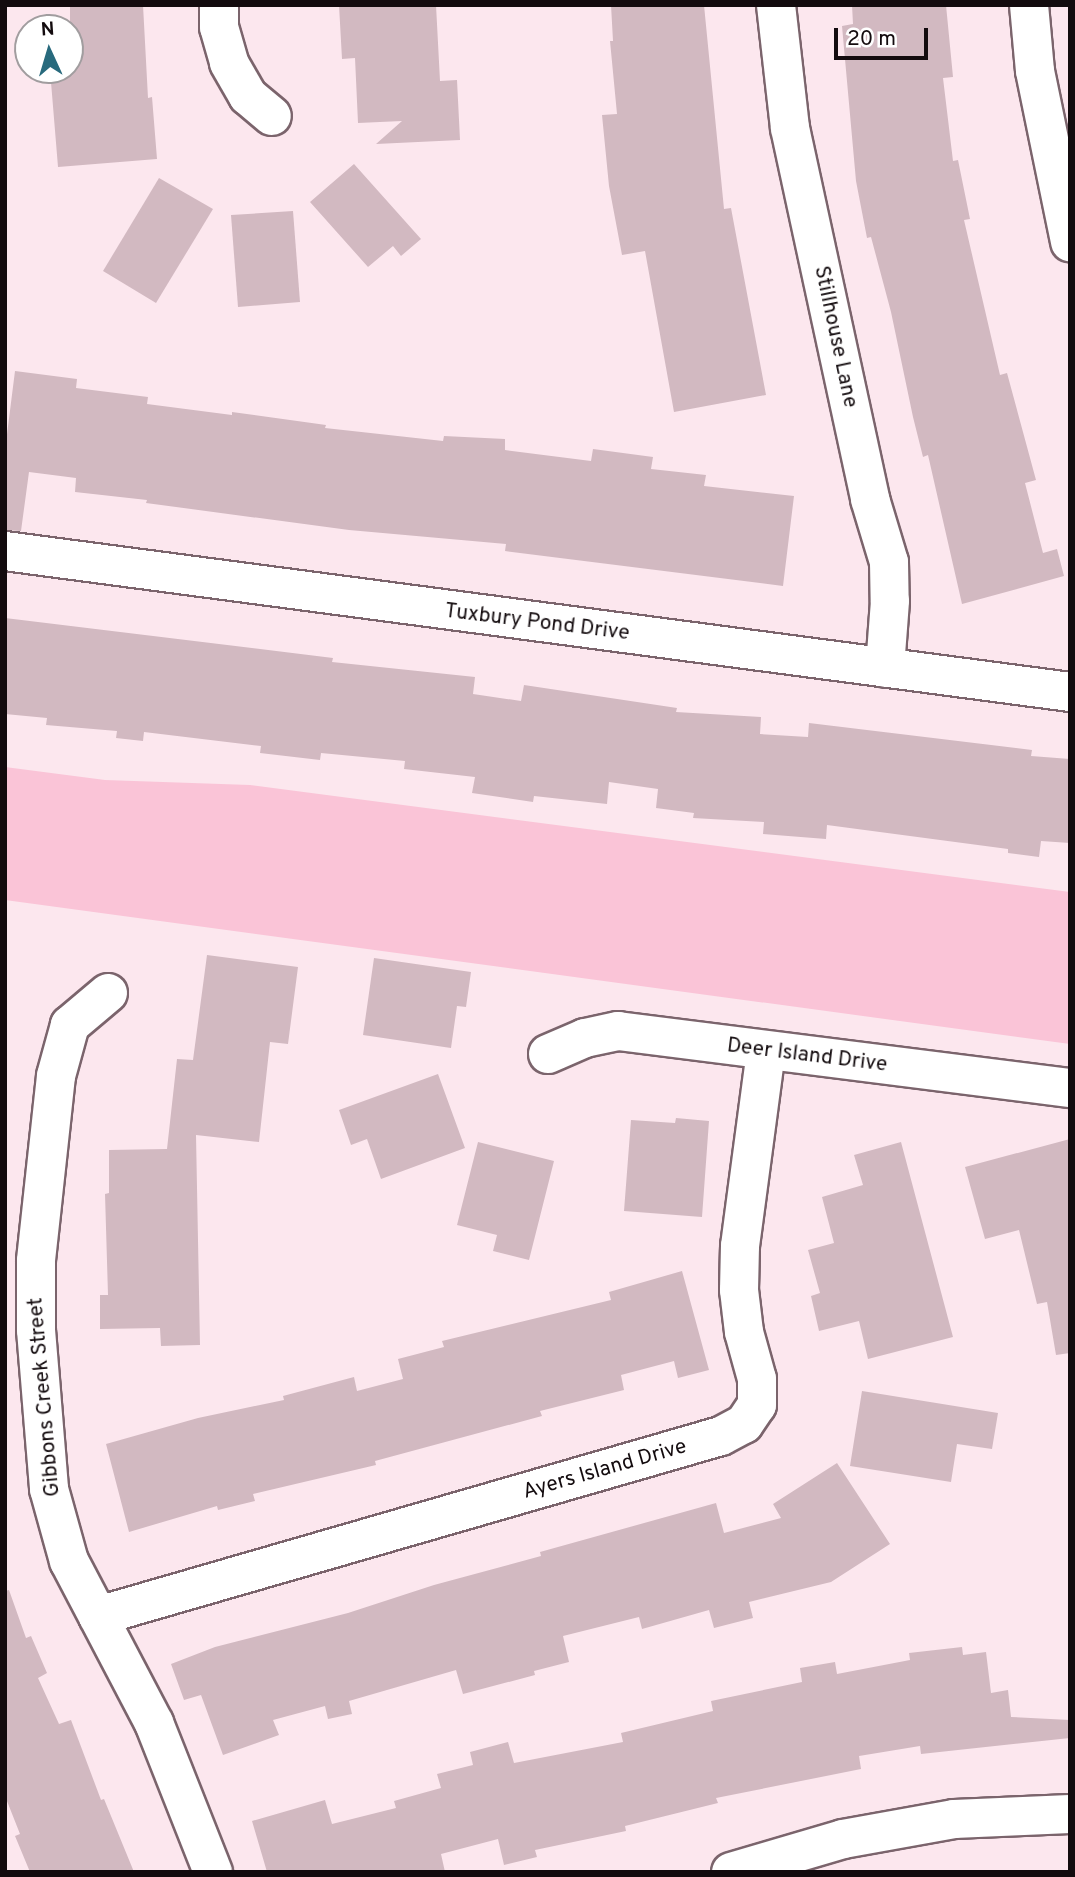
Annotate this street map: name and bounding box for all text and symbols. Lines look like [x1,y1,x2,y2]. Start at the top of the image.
north arrow [14,14,84,84]
scale bar [837,14,932,58]
text: N [40,18,55,42]
text: 20 m [847,26,896,53]
street label: Stillhouse Lane [808,264,862,410]
street label: Tuxbury Pond Drive [443,599,631,647]
street label: Deer Island Drive [725,1034,889,1078]
street label: Gibbons Creek Street [24,1296,66,1498]
street label: Ayers Island Drive [520,1435,690,1505]

